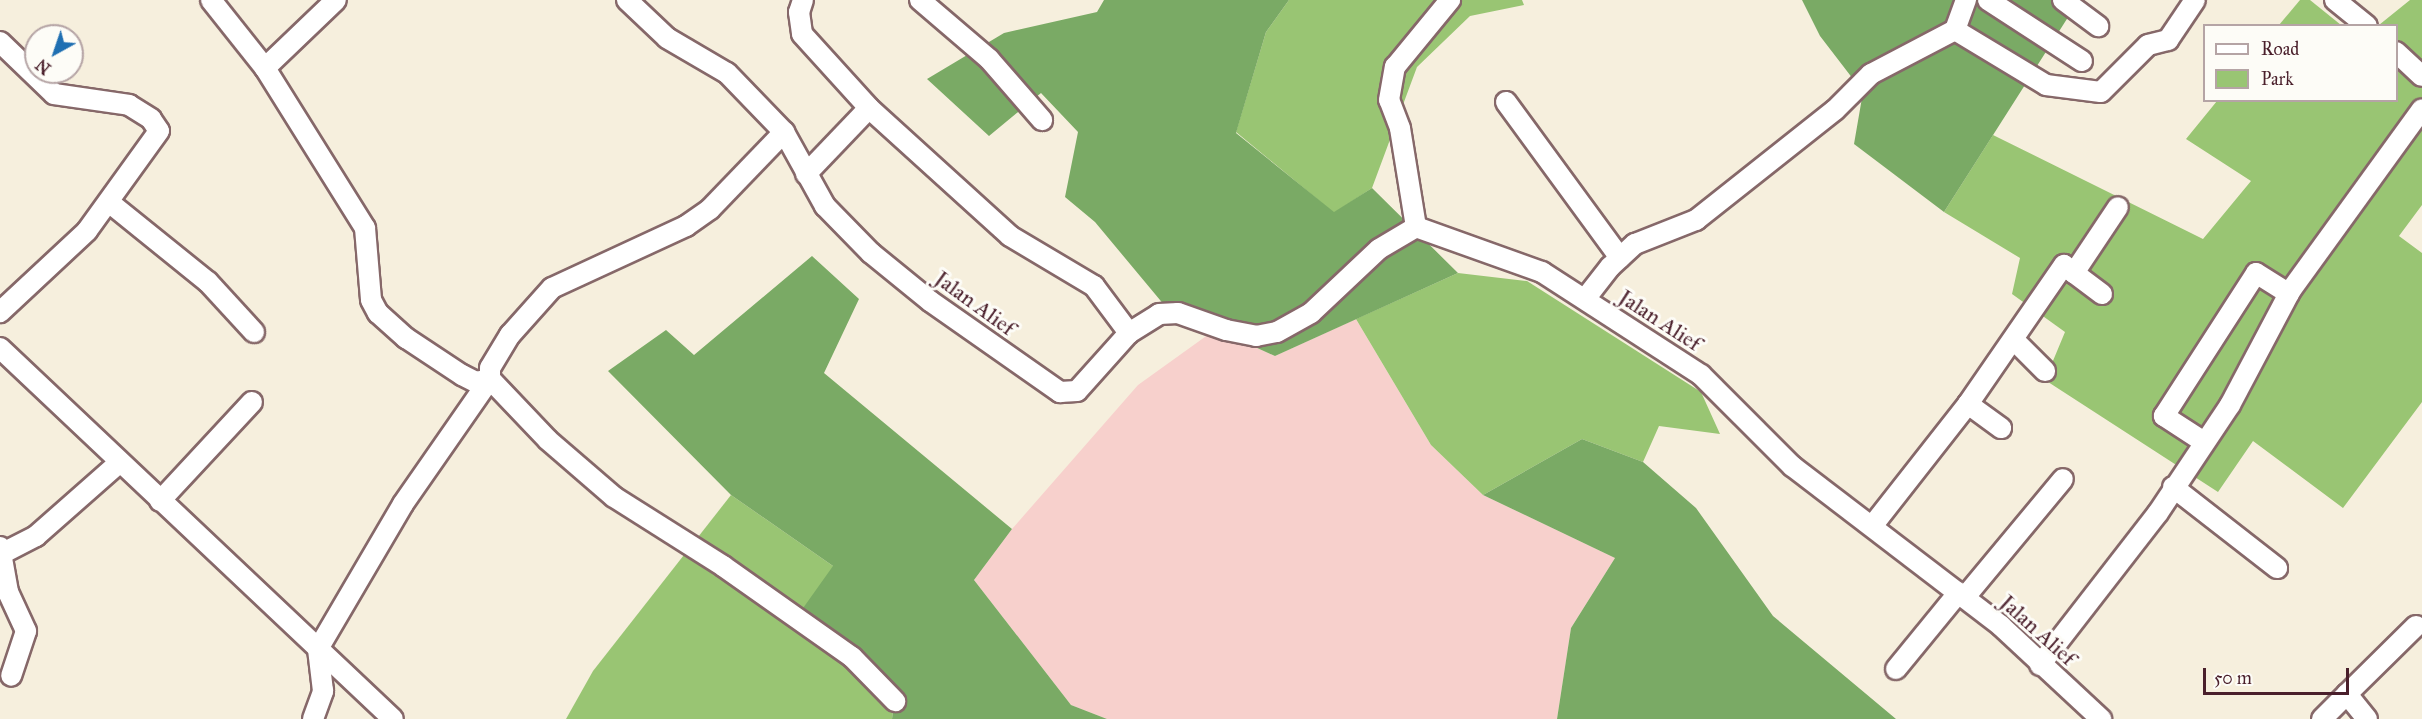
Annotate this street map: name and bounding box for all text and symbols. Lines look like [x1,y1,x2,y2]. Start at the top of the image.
north arrow [24,24,84,84]
legend [2203,24,2398,102]
text: Road [2261,38,2299,60]
text: N [32,55,55,78]
text: Park [2261,68,2294,90]
street label: Jalan Alief [930,265,1020,341]
street label: Jalan Alief [1614,284,1706,356]
street label: Jalan Alief [1995,589,2081,671]
scale bar [2206,656,2352,694]
text: 50 m [2214,667,2252,689]

